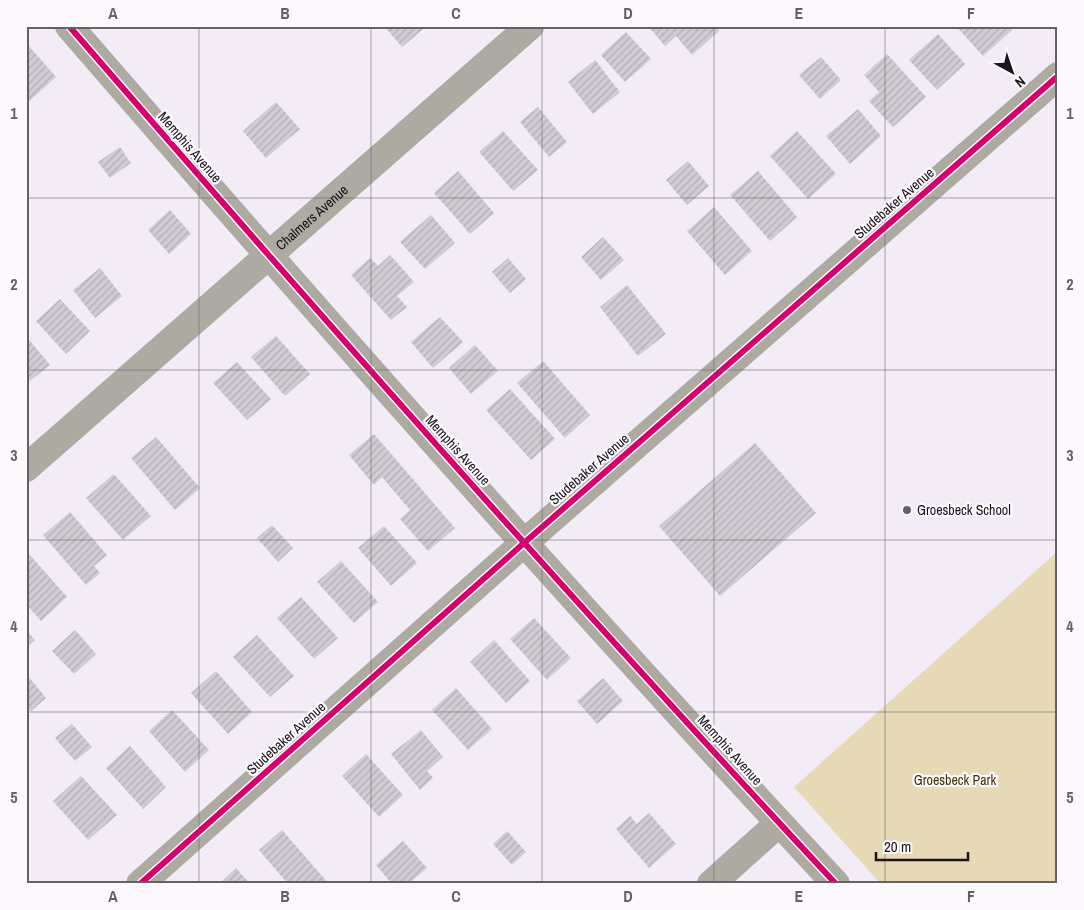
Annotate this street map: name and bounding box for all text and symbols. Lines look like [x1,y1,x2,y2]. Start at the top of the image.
text: A [108,2,118,24]
text: B [280,2,290,24]
text: C [451,2,461,24]
text: D [623,2,633,24]
text: E [795,2,804,24]
text: F [967,2,975,24]
north arrow [986,48,1036,98]
text: N [1011,72,1029,92]
text: 1 [10,102,18,124]
text: 1 [1066,102,1074,124]
street label: Memphis Avenue [154,108,226,186]
street label: Studebaker Avenue [850,163,938,243]
street label: Chalmers Avenue [272,181,352,254]
text: 2 [10,273,18,295]
text: 2 [1066,273,1074,295]
street label: Memphis Avenue [422,411,494,489]
street label: Studebaker Avenue [545,429,633,509]
text: 3 [10,444,18,466]
text: 3 [1066,444,1074,466]
place label: Groesbeck School [917,501,1011,519]
marker: Groesbeck School [901,504,913,516]
text: 4 [10,615,18,637]
text: 4 [1066,615,1074,637]
street label: Studebaker Avenue [243,698,329,778]
street label: Memphis Avenue [694,711,766,789]
park label: Groesbeck Park [914,771,996,789]
text: 5 [10,786,18,808]
text: 5 [1066,786,1074,808]
scale bar [876,830,969,862]
text: 20 m [884,836,911,857]
text: A [108,885,118,907]
text: B [280,885,290,907]
text: C [451,885,461,907]
text: D [623,885,633,907]
text: E [795,885,804,907]
text: F [967,885,975,907]

